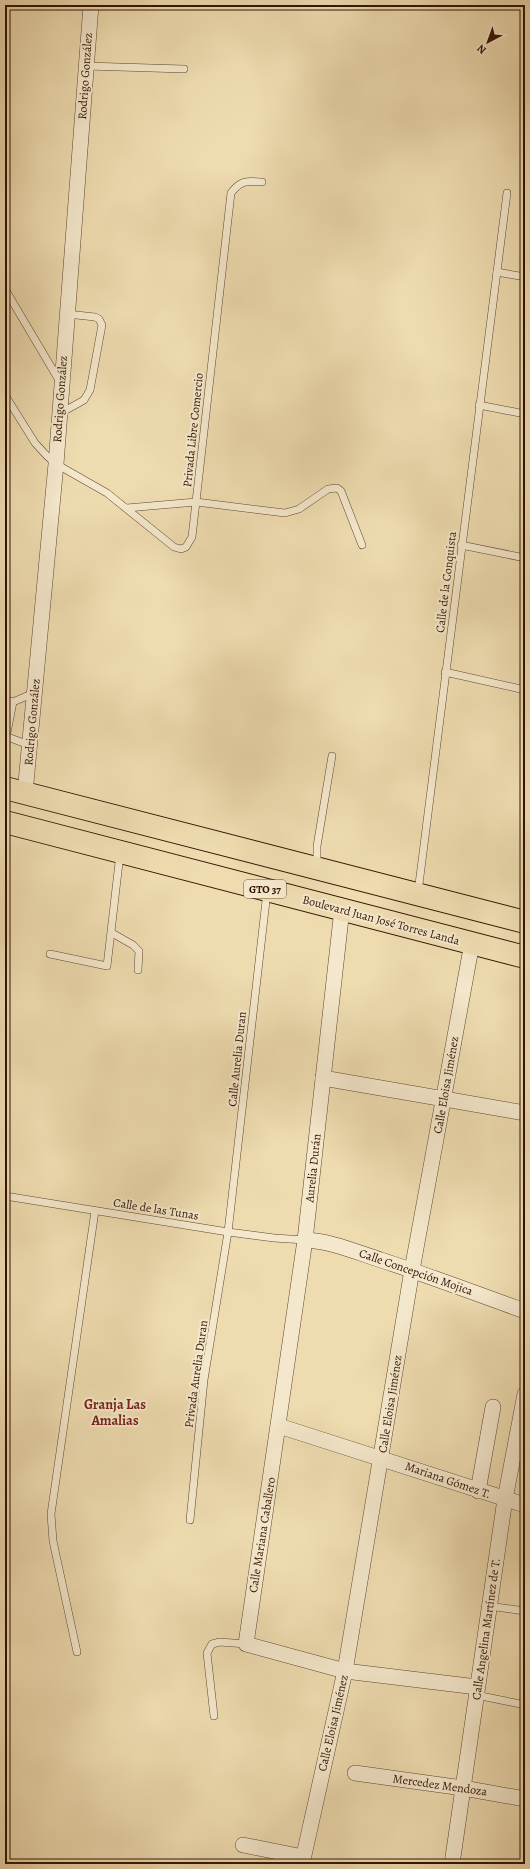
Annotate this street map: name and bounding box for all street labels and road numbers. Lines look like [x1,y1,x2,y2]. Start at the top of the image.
street label: Rodrigo González [74,32,96,120]
street label: Rodrigo González [49,355,71,443]
street label: Privada Libre Comercio [179,372,207,488]
street label: Calle de la Conquista [432,530,460,634]
street label: Rodrigo González [20,678,44,766]
road number: GTO 37 [244,880,286,898]
street label: Boulevard Juan José Torres Landa [301,891,462,949]
street label: Calle Aurelia Duran [224,1010,250,1107]
street label: Calle Eloisa Jiménez [430,1035,462,1135]
street label: Aurelia Durán [301,1132,325,1204]
street label: Calle de las Tunas [112,1194,200,1224]
street label: Calle Concepción Mojica [357,1245,475,1299]
street label: Privada Aurelia Duran [181,1319,212,1429]
street label: Calle Eloisa Jiménez [374,1354,406,1454]
street label: Mariana Gómez T. [403,1458,493,1502]
street label: Calle Mariana Caballero [245,1476,279,1594]
street label: Calle Angelina Martínez de T. [468,1557,504,1701]
street label: Calle Eloisa Jiménez [314,1673,352,1773]
street label: Mercedez Mendoza [392,1770,489,1800]

